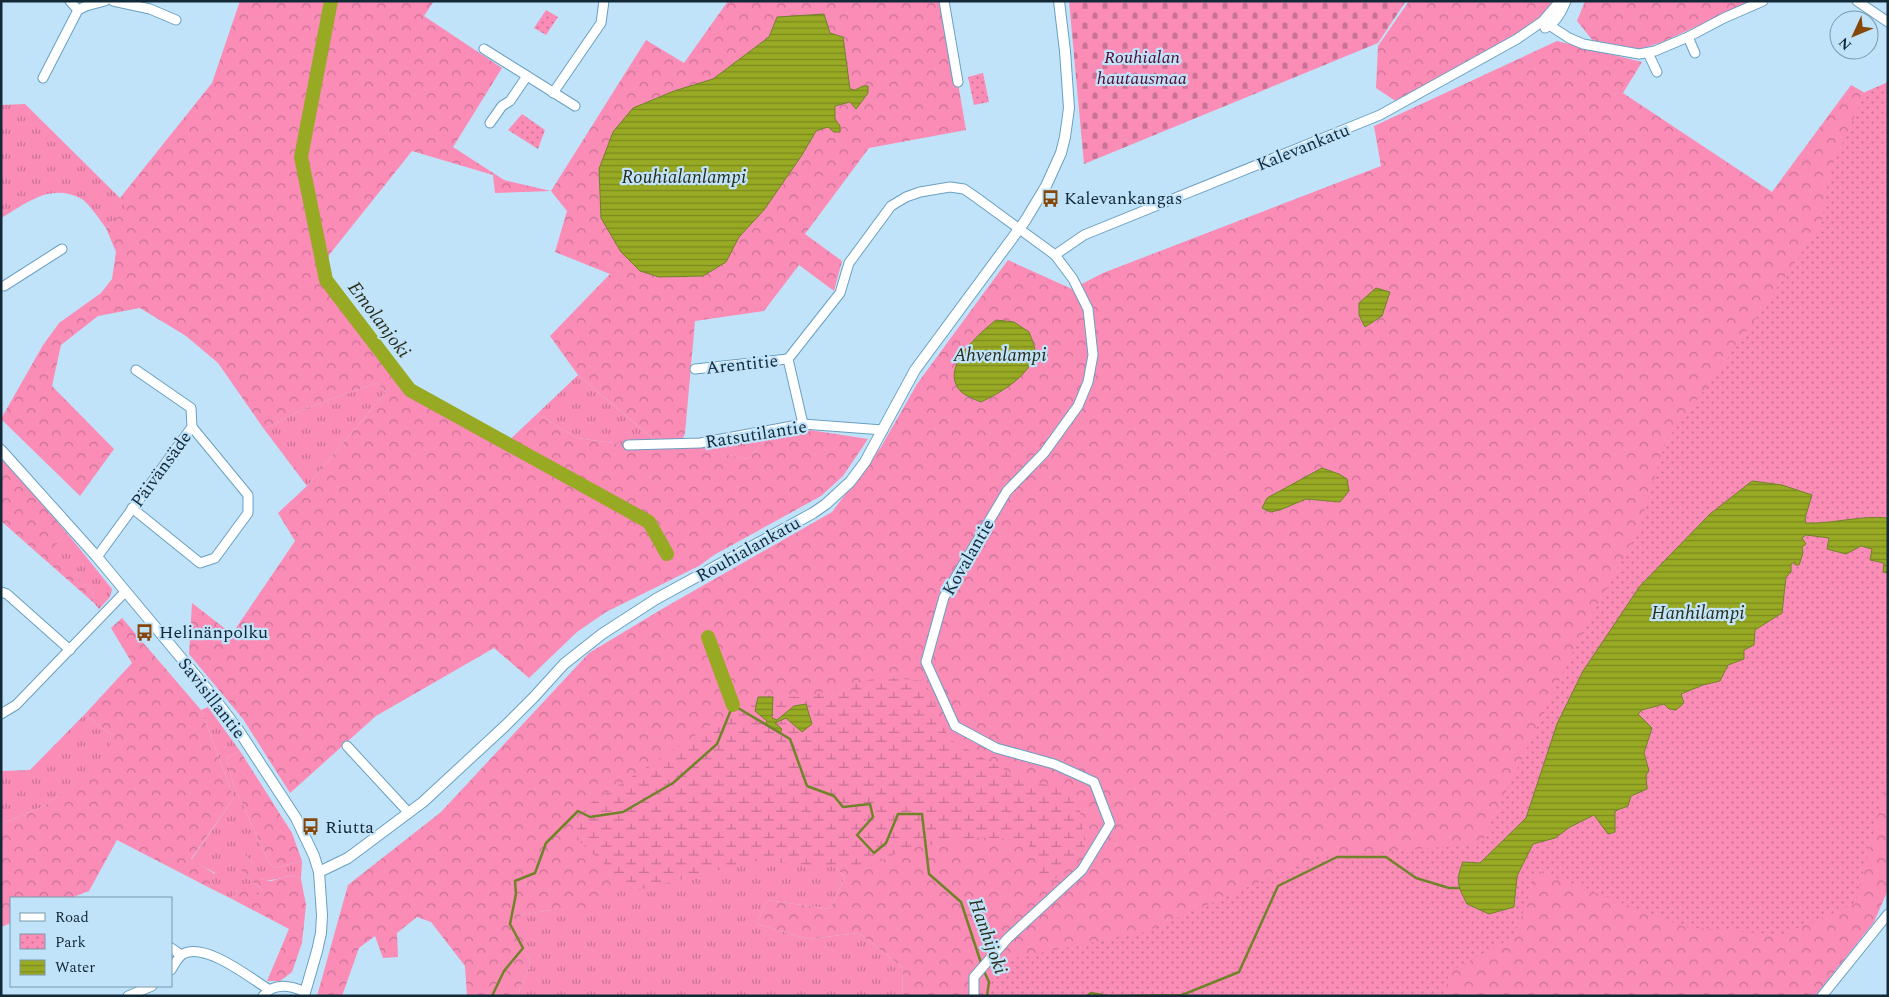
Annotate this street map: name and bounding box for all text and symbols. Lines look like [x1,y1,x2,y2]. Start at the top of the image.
north arrow [1829,10,1879,60]
text: N [1833,32,1857,55]
park label: Rouhialan hautausmaa [1097,44,1187,92]
street label: Kalevankatu [1253,117,1354,178]
water label: Rouhialanlampi [622,163,746,192]
place label: Kalevankangas [1064,185,1182,212]
bus stop icon: Kalevankangas [1040,188,1060,208]
water label: Emolanjoki [340,275,417,365]
water label: Ahvenlampi [952,341,1047,370]
street label: Arentitie [705,347,780,382]
street label: Ratsutilantie [703,413,809,456]
street label: Päivänsäde [124,425,198,513]
street label: Rouhialankatu [691,509,806,589]
street label: Kovalantie [936,514,1001,601]
water label: Hanhilampi [1651,599,1745,628]
place label: Helinänpolku [159,619,268,646]
bus stop icon: Helinänpolku [135,622,155,642]
street label: Savisillantie [171,652,252,745]
place label: Riutta [325,814,374,841]
bus stop icon: Riutta [301,817,321,837]
water label: Hanhijoki [960,895,1015,979]
legend [10,897,172,987]
text: Road [55,906,89,929]
text: Park [55,931,86,954]
text: Water [55,956,95,979]

